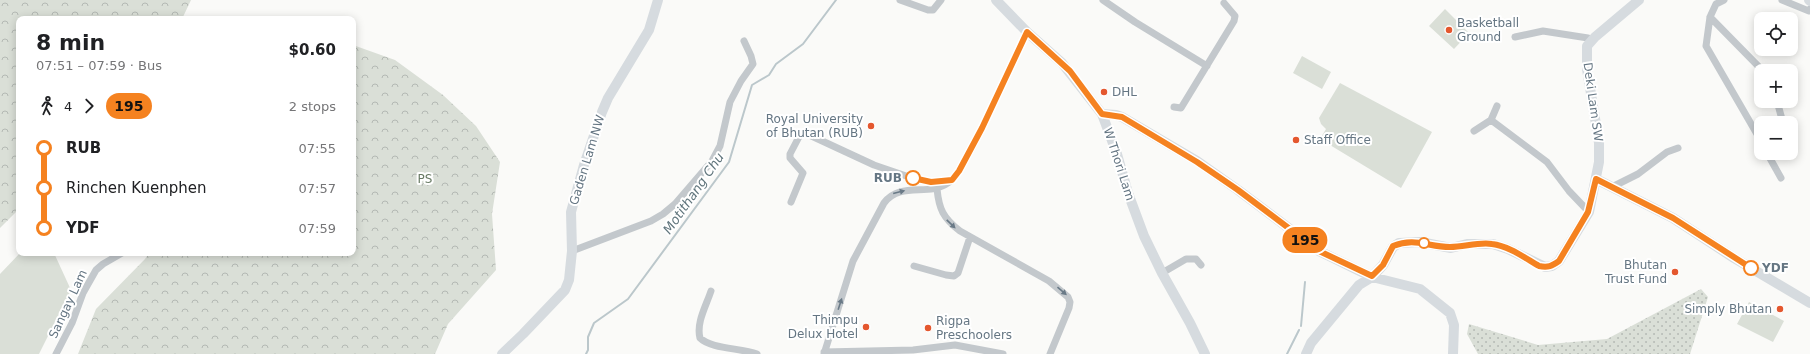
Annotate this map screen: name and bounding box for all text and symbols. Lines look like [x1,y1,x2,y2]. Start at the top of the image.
map controls [1754,12,1798,160]
button: locate [1754,12,1798,56]
place label: Basketball Ground [1457,16,1519,44]
marker: Basketball Ground [1444,25,1454,35]
text: 8 min [36,30,105,55]
text: $0.60 [289,41,336,59]
text: 07:51 – 07:59 · Bus [36,58,162,73]
street label: Deki Lam SW [1581,62,1605,143]
button: + [1754,64,1798,108]
place label: DHL [1112,85,1137,99]
marker: DHL [1099,87,1109,97]
icon: walk [36,95,58,117]
icon: forward [78,95,100,117]
text: 195 [114,98,144,114]
text: 4 [64,99,72,114]
text: 2 stops [289,99,336,114]
place label: Royal University of Bhutan (RUB) [766,112,863,140]
street label: Gaden Lam NW [567,113,607,207]
button: − [1754,116,1798,160]
marker: Royal University of Bhutan (RUB) [866,121,876,131]
street label: W Thori Lam [1101,126,1137,202]
place label: Staff Office [1304,133,1371,147]
marker: Staff Office [1291,135,1301,145]
text: RUB [66,139,101,157]
text: 07:55 [299,141,336,156]
water label: Motithang Chu [660,150,727,237]
marker: RUB [905,170,921,186]
place label: RUB [874,171,902,185]
park label: PS [418,172,432,186]
text: Rinchen Kuenphen [66,179,206,197]
text: 07:57 [299,181,336,196]
one-way arrow [893,189,906,195]
text: YDF [66,219,100,237]
one-way arrow [946,219,956,228]
text: 07:59 [299,221,336,236]
line badge: 195 [1282,227,1328,253]
text: 195 [1290,232,1320,248]
unlabelled marker [1418,237,1430,249]
place label: Bhutan Trust Fund [1604,258,1667,286]
marker: YDF [1743,260,1759,276]
place label: YDF [1761,261,1789,275]
street label: Sangay Lam [46,267,90,341]
marker: Bhutan Trust Fund [1670,267,1680,277]
one-way arrow [1056,286,1067,295]
one-way arrow [837,297,843,309]
place label: Simply Bhutan [1684,302,1772,316]
marker: Simply Bhutan [1775,304,1785,314]
place label: Thimpu Delux Hotel [788,313,858,341]
place label: Rigpa Preschoolers [936,314,1012,342]
marker: Thimpu Delux Hotel [861,322,871,332]
marker: Rigpa Preschoolers [923,323,933,333]

